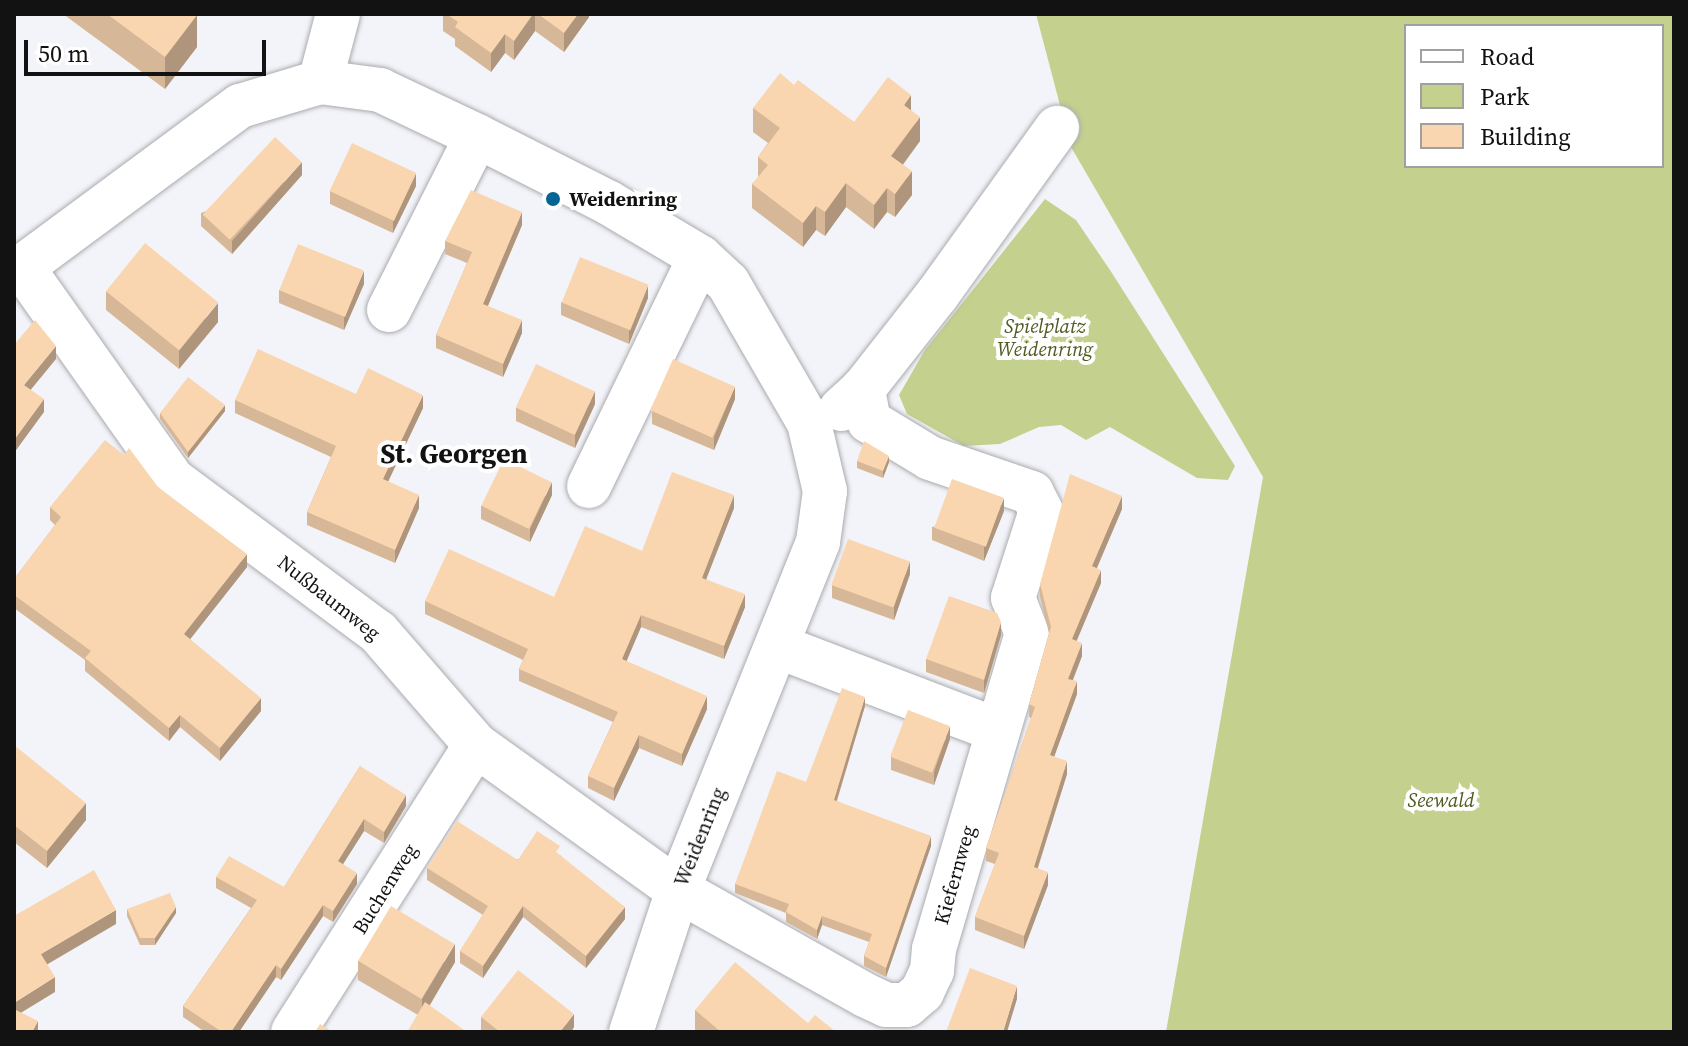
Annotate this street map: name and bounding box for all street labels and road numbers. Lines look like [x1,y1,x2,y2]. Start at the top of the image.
street label: Nußbaumweg [273,550,385,646]
street label: Weidenring [669,784,731,890]
street label: Kiefernweg [929,823,981,927]
street label: Buchenweg [348,839,422,939]

